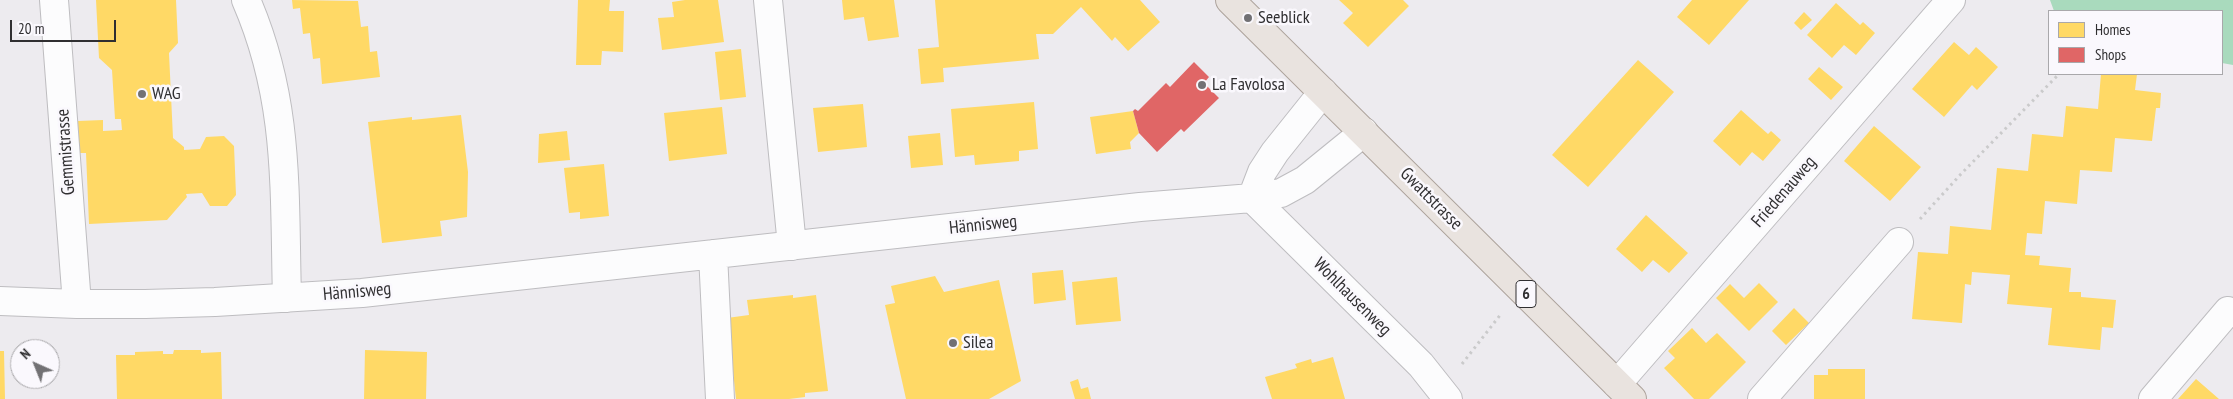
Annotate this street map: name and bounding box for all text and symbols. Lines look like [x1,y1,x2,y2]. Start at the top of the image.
place label: Seeblick [1258,7,1310,29]
scale bar [12,10,119,42]
legend [2048,10,2223,75]
marker: Seeblick [1242,12,1254,24]
text: 20 m [18,19,44,38]
text: Homes [2095,20,2131,39]
text: Shops [2095,45,2126,64]
place label: La Favolosa [1212,74,1285,96]
marker: La Favolosa [1196,79,1208,91]
place label: WAG [152,83,181,105]
marker: WAG [136,88,148,100]
street label: Gemmistrasse [52,108,80,196]
street label: Friedenauweg [1747,152,1821,232]
street label: Gwattstrasse [1395,163,1467,235]
street label: Hännisweg [948,211,1018,239]
street label: Wohlhausenweg [1309,254,1395,340]
street label: Hännisweg [322,278,392,306]
road number: 6 [1516,280,1536,308]
place label: Silea [963,332,993,354]
marker: Silea [947,337,959,349]
north arrow [10,339,60,389]
text: N [16,345,34,363]

